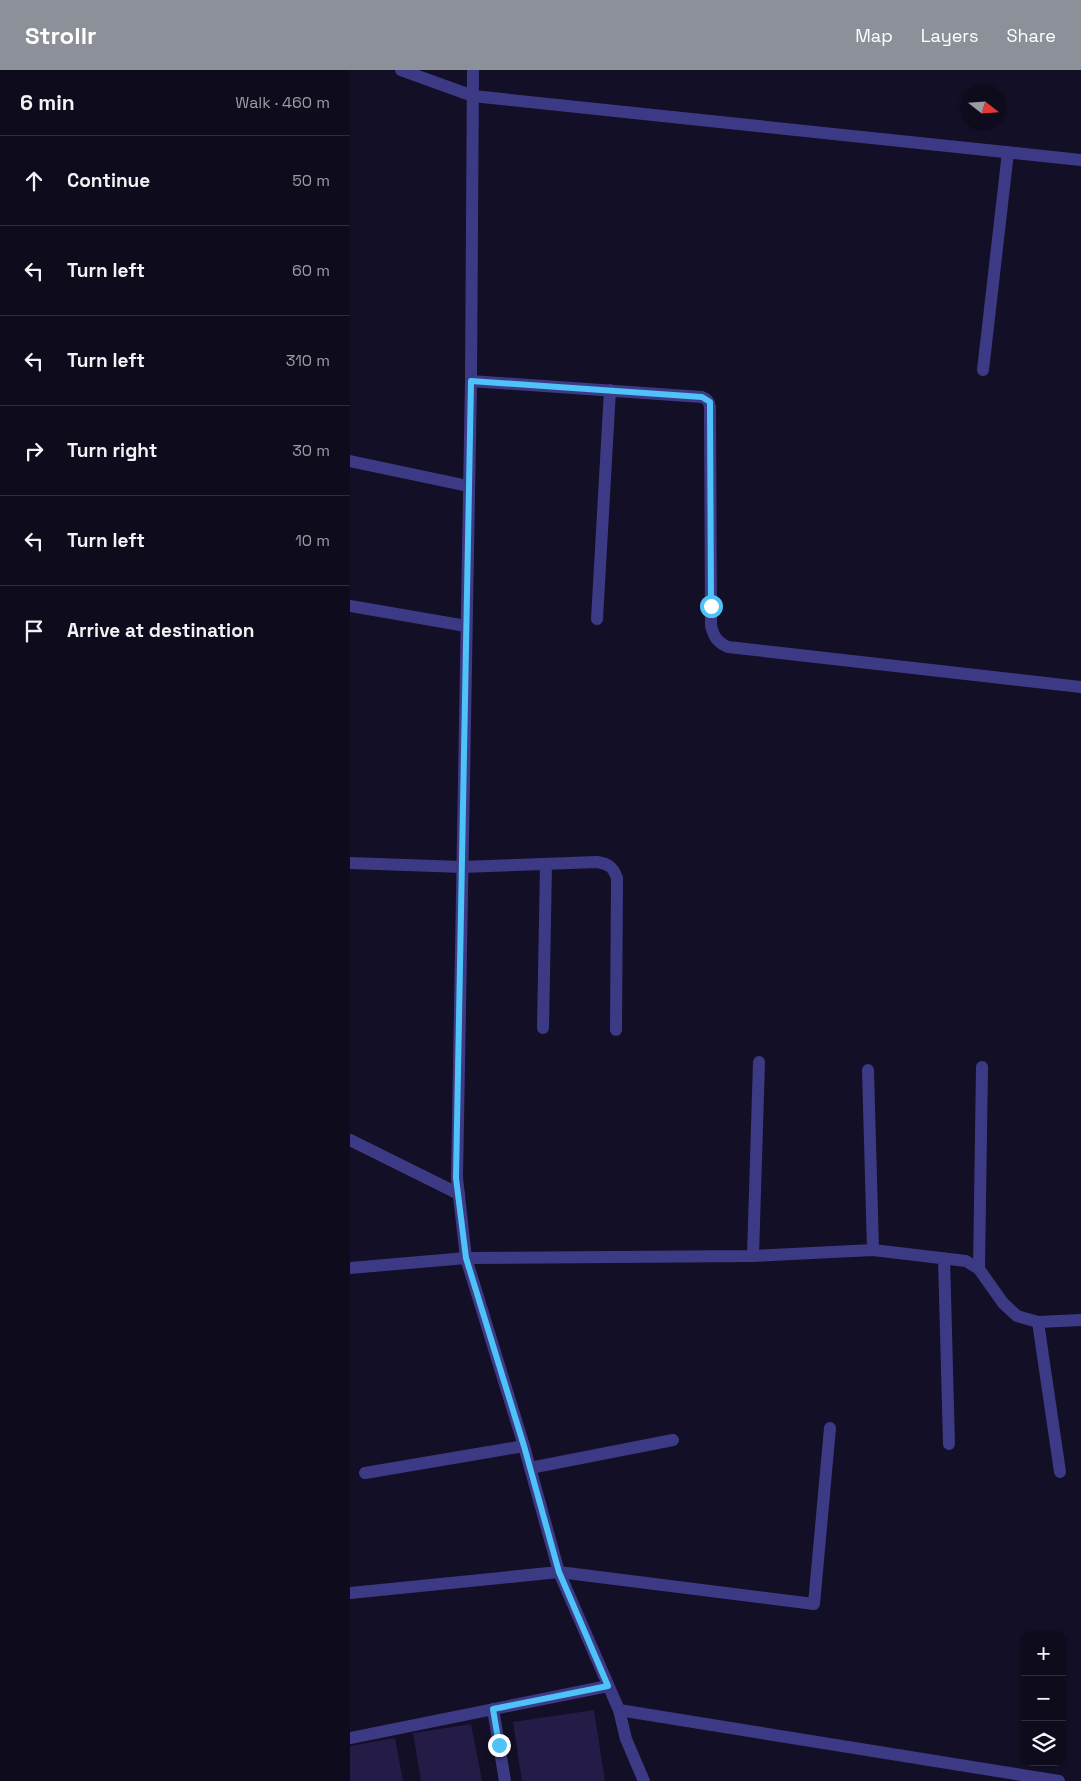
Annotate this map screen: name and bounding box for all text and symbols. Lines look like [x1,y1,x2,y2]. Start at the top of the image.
text: Strollr [25,20,97,51]
text: Map [855,24,893,47]
text: Layers [921,24,978,47]
text: Share [1006,24,1056,47]
north arrow [961,85,1006,130]
text: 6 min [20,89,75,116]
text: Walk · 460 m [235,92,330,113]
icon: ahead [20,167,48,195]
text: Continue [67,168,150,193]
text: 50 m [292,170,330,191]
icon: left [20,257,48,285]
text: Turn left [67,258,145,283]
text: 60 m [292,260,330,281]
icon: left [20,347,48,375]
text: Turn left [67,348,145,373]
text: 310 m [286,350,330,371]
icon: right [20,437,48,465]
text: Turn right [67,438,157,463]
text: 30 m [292,440,330,461]
icon: left [20,527,48,555]
text: Turn left [67,528,145,553]
text: 10 m [295,530,330,551]
route start [700,595,723,618]
icon: arrive [20,617,48,645]
text: Arrive at destination [67,618,255,643]
map controls [1021,1631,1066,1766]
button: + [1021,1631,1066,1676]
button: − [1021,1676,1066,1721]
button: layers [1021,1721,1066,1766]
route end [488,1734,511,1757]

